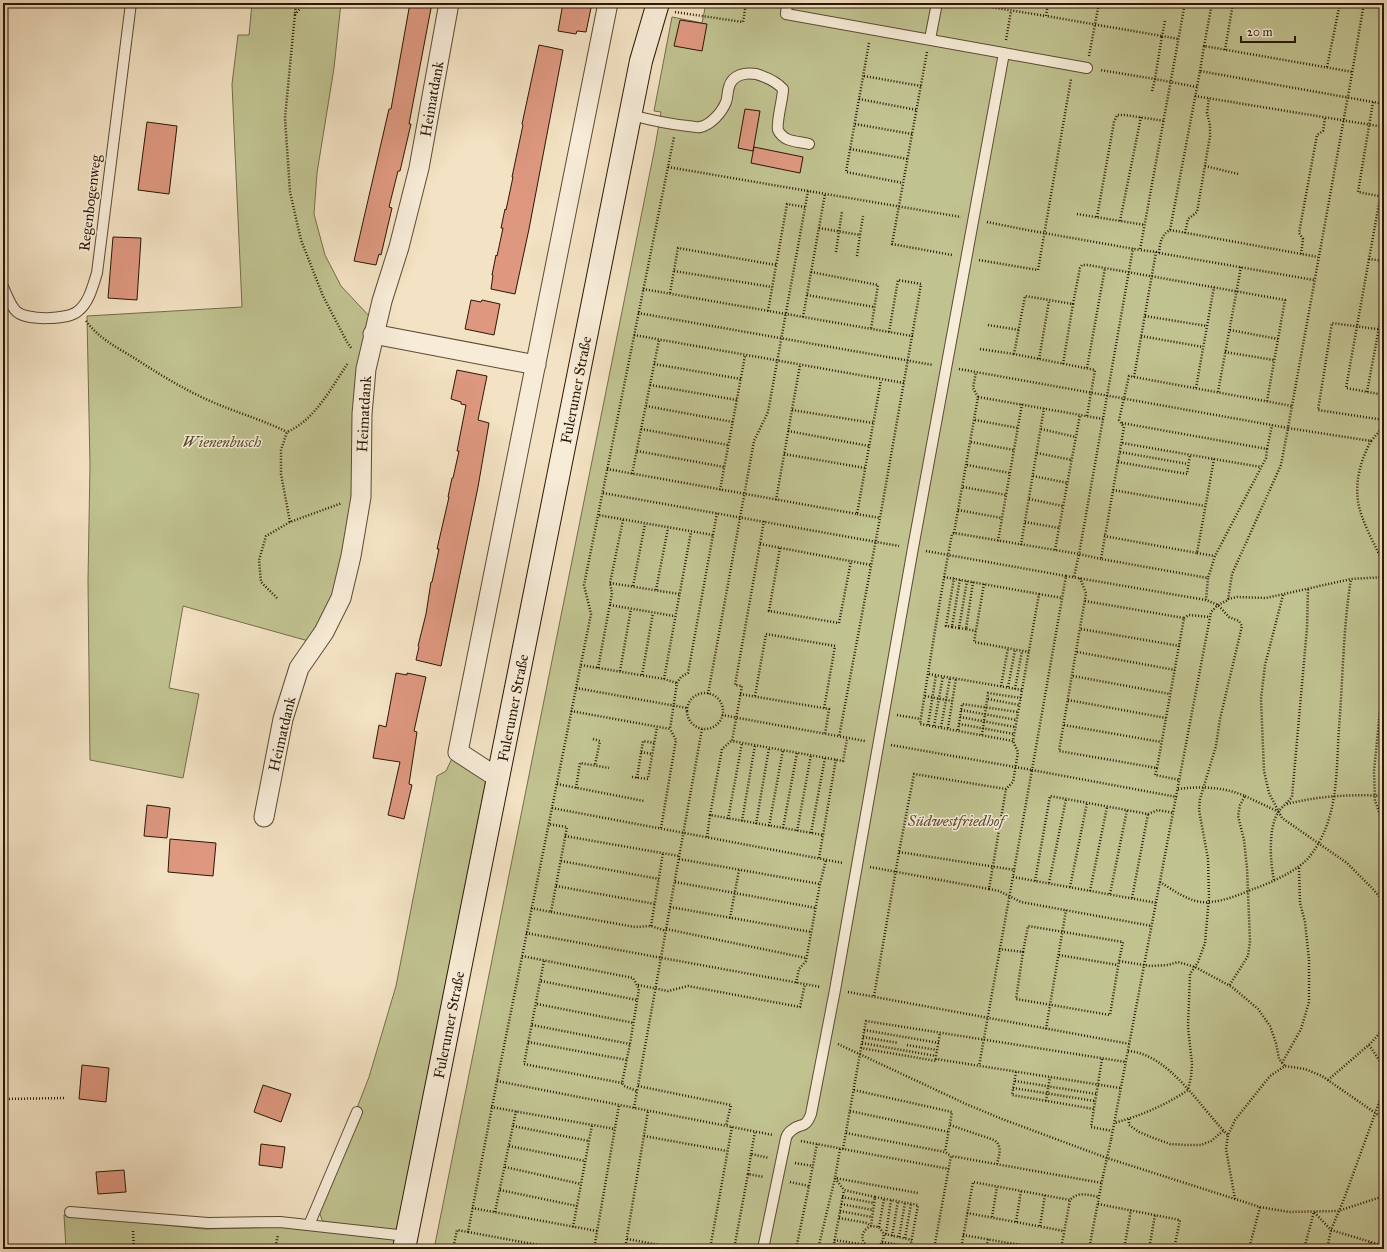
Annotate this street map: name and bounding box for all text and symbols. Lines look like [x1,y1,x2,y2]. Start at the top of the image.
scale bar [1241,18,1295,44]
text: 20 m [1247,25,1273,39]
street label: Heimatdank [417,60,448,138]
street label: Regenbogenweg [75,153,105,252]
street label: Fulerumer Straße [557,335,595,445]
street label: Heimatdank [353,375,375,453]
park label: Wienenbusch [183,433,262,451]
street label: Fulerumer Straße [494,653,532,763]
street label: Heimatdank [265,695,299,773]
park label: Südwestfriedhof [907,812,1008,830]
street label: Fulerumer Straße [430,970,468,1080]

